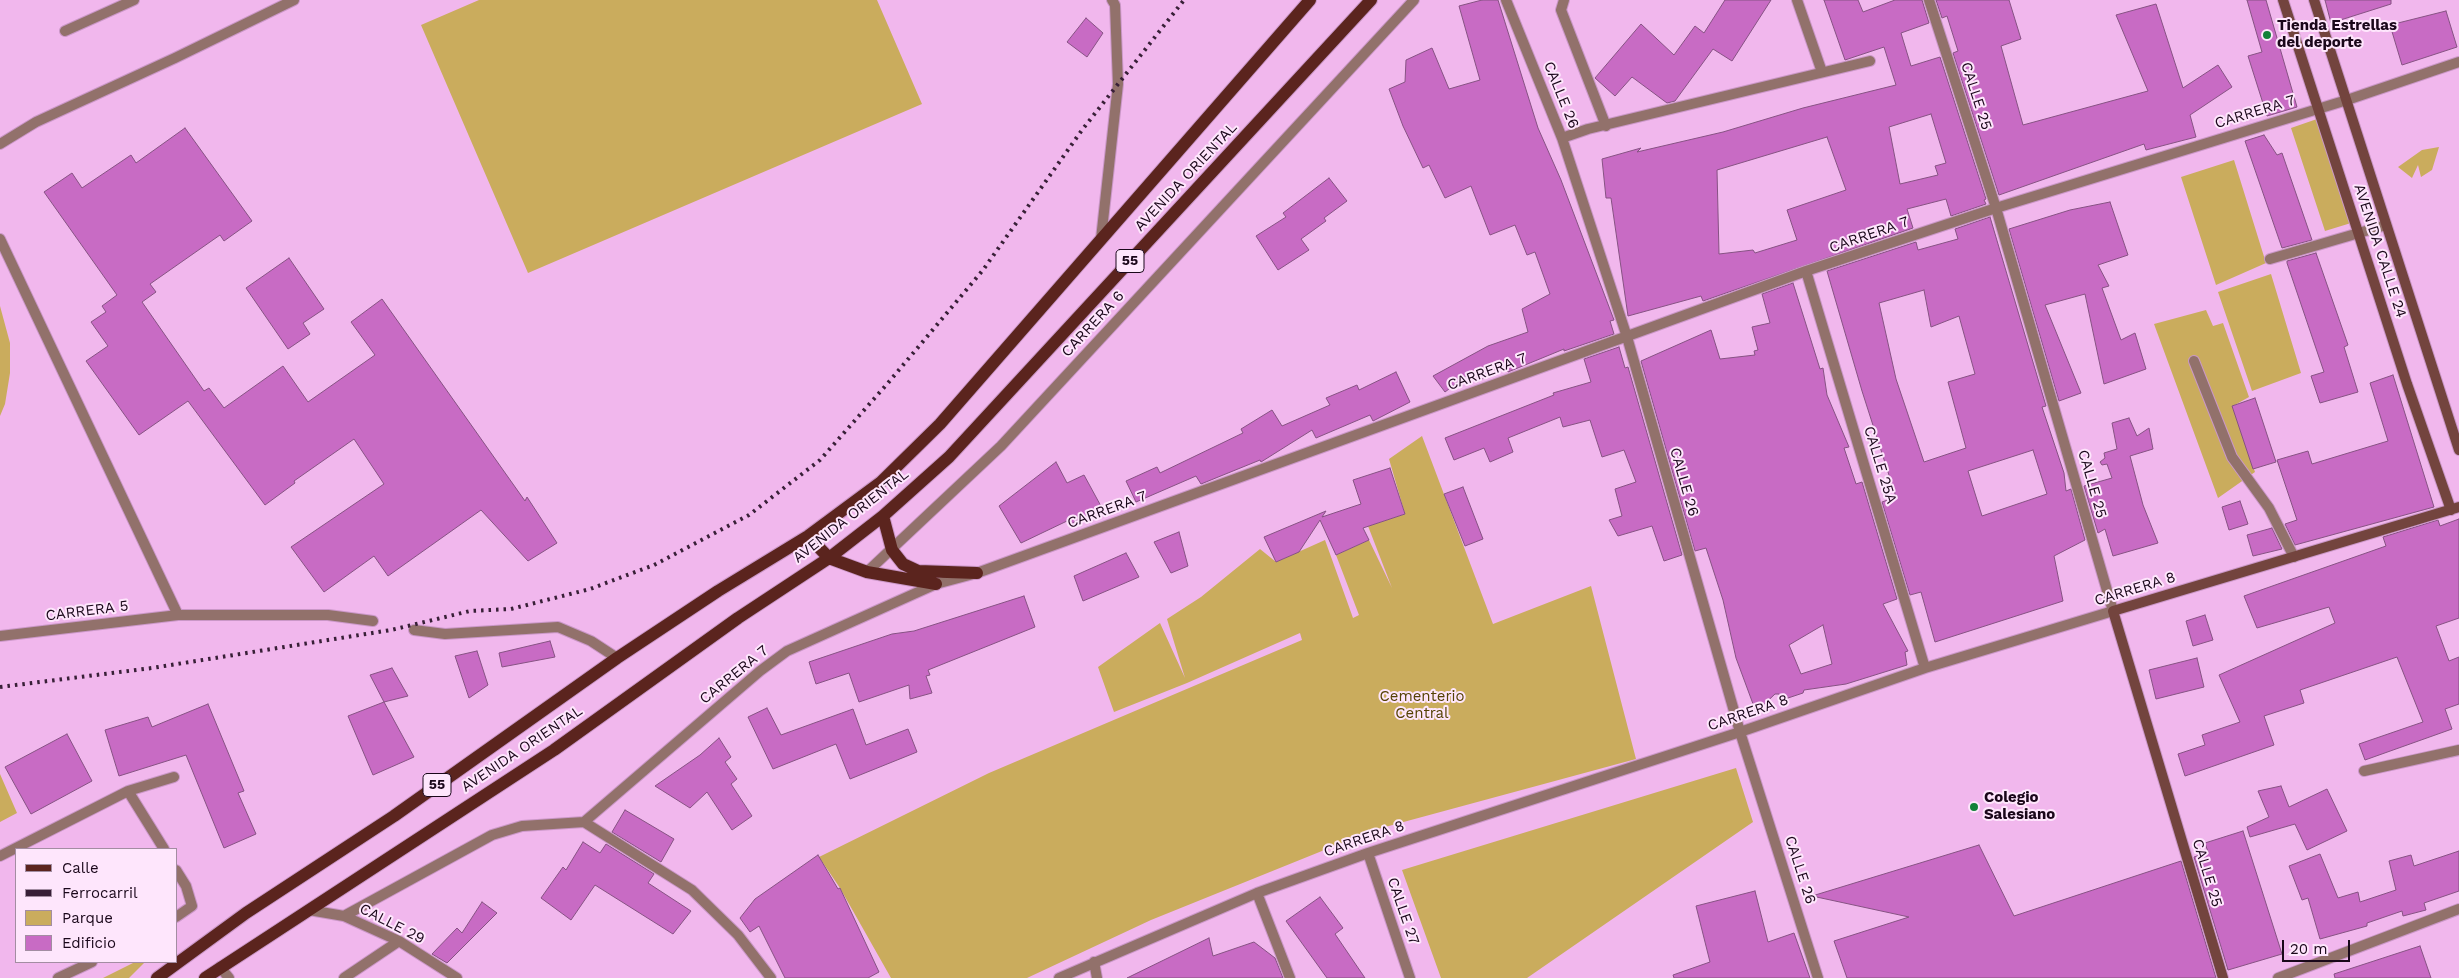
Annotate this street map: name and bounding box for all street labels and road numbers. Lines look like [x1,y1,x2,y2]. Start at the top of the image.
street label: CALLE 26 [1539,59,1583,131]
street label: CALLE 25 [1957,60,1995,132]
street label: CARRERA 7 [2213,91,2297,133]
street label: AVENIDA ORIENTAL [1131,119,1241,235]
street label: AVENIDA CALLE 24 [2350,182,2410,320]
street label: CARRERA 7 [1827,213,1911,257]
road number: 55 [1116,250,1144,272]
street label: CARRERA 6 [1058,287,1128,361]
street label: CARRERA 7 [1445,349,1529,395]
street label: CALLE 25A [1860,424,1900,506]
street label: CALLE 26 [1666,446,1702,518]
street label: CALLE 25 [2074,448,2110,520]
street label: AVENIDA ORIENTAL [789,465,913,567]
street label: CARRERA 7 [1065,487,1149,533]
street label: CARRERA 8 [2092,568,2178,610]
street label: CARRERA 5 [44,597,130,625]
street label: CARRERA 7 [696,642,772,708]
street label: CARRERA 8 [1705,691,1791,735]
street label: AVENIDA ORIENTAL [458,702,586,796]
road number: 55 [423,774,451,796]
street label: CARRERA 8 [1321,817,1407,861]
street label: CALLE 26 [1781,834,1819,906]
street label: CALLE 25 [2188,837,2226,909]
street label: CALLE 27 [1383,875,1423,947]
street label: CALLE 29 [356,900,428,948]

